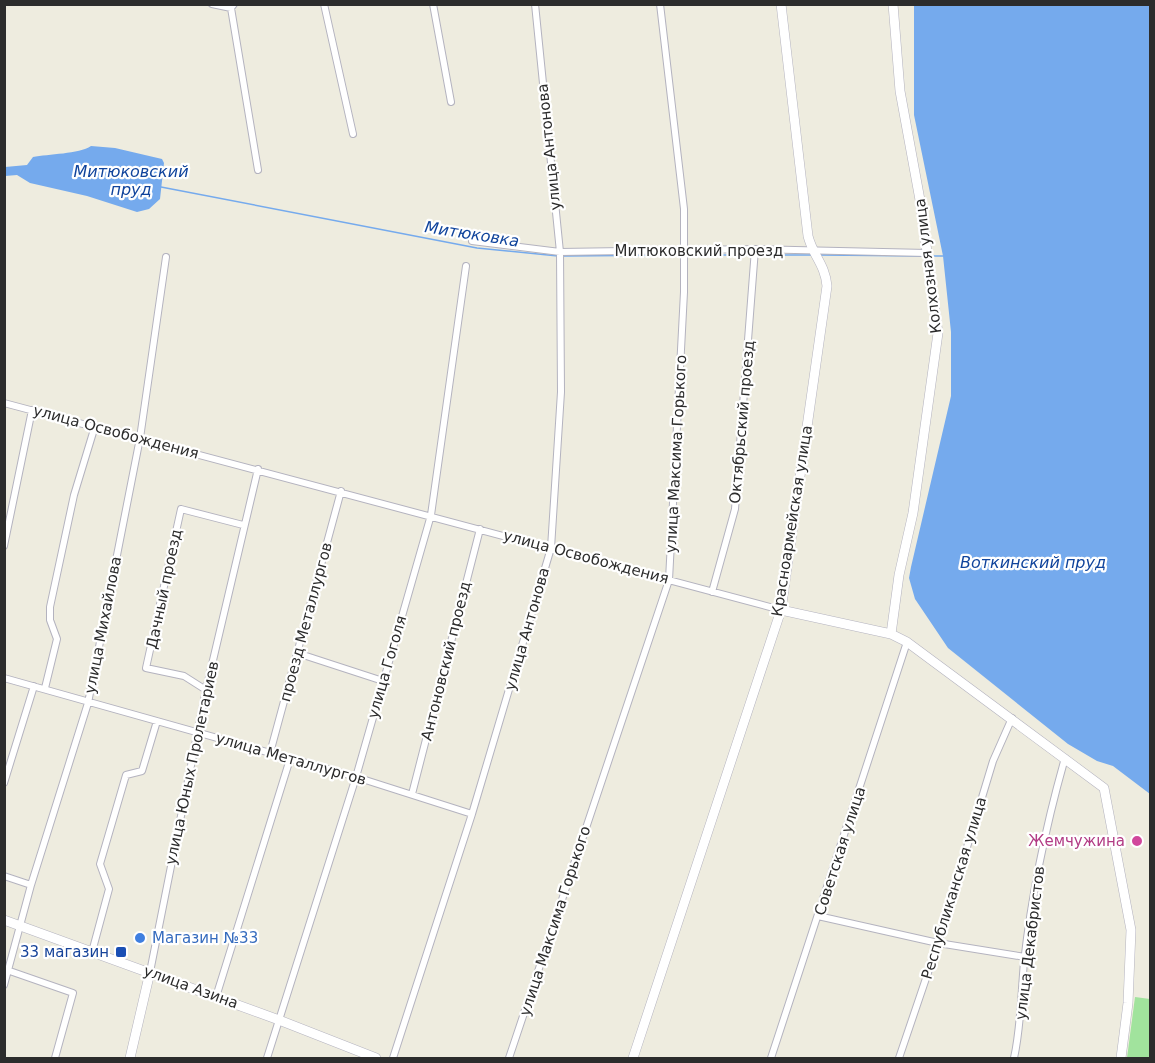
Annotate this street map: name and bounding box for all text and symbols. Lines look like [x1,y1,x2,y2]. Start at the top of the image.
street label: улица Антонова [533,83,565,211]
water label: Митюковский пруд [73,162,189,199]
street label: Колхозная улица [911,197,945,335]
water label: Митюковка [423,217,521,251]
street label: Митюковский проезд [615,242,783,260]
street label: Октябрьский проезд [726,340,758,504]
street label: улица Максима Горького [662,354,690,554]
street label: улица Освобождения [31,401,201,463]
street label: Красноармейская улица [768,424,816,618]
street label: улица Освобождения [501,526,671,588]
street label: Дачный проезд [143,527,185,651]
street label: проезд Металлургов [276,540,336,704]
water label: Воткинский пруд [960,553,1106,572]
street label: улица Михайлова [81,555,125,695]
street label: улица Антонова [501,565,553,693]
street label: Антоновский проезд [417,580,475,742]
street label: улица Гоголя [364,613,410,721]
street label: улица Юных Пролетариев [162,659,222,867]
street label: улица Металлургов [214,729,368,789]
street label: Советская улица [811,784,869,918]
street label: Республиканская улица [918,795,990,981]
street label: улица Максима Горького [516,824,594,1018]
place label: Жемчужина [1028,832,1125,850]
marker: Жемчужина [1130,834,1144,848]
street label: улица Декабристов [1012,865,1048,1021]
place label: Магазин №33 [152,929,258,947]
marker: Магазин №33 [133,931,147,945]
place label: 33 магазин [20,943,109,961]
marker: 33 магазин [114,945,128,959]
street label: улица Азина [141,962,241,1012]

